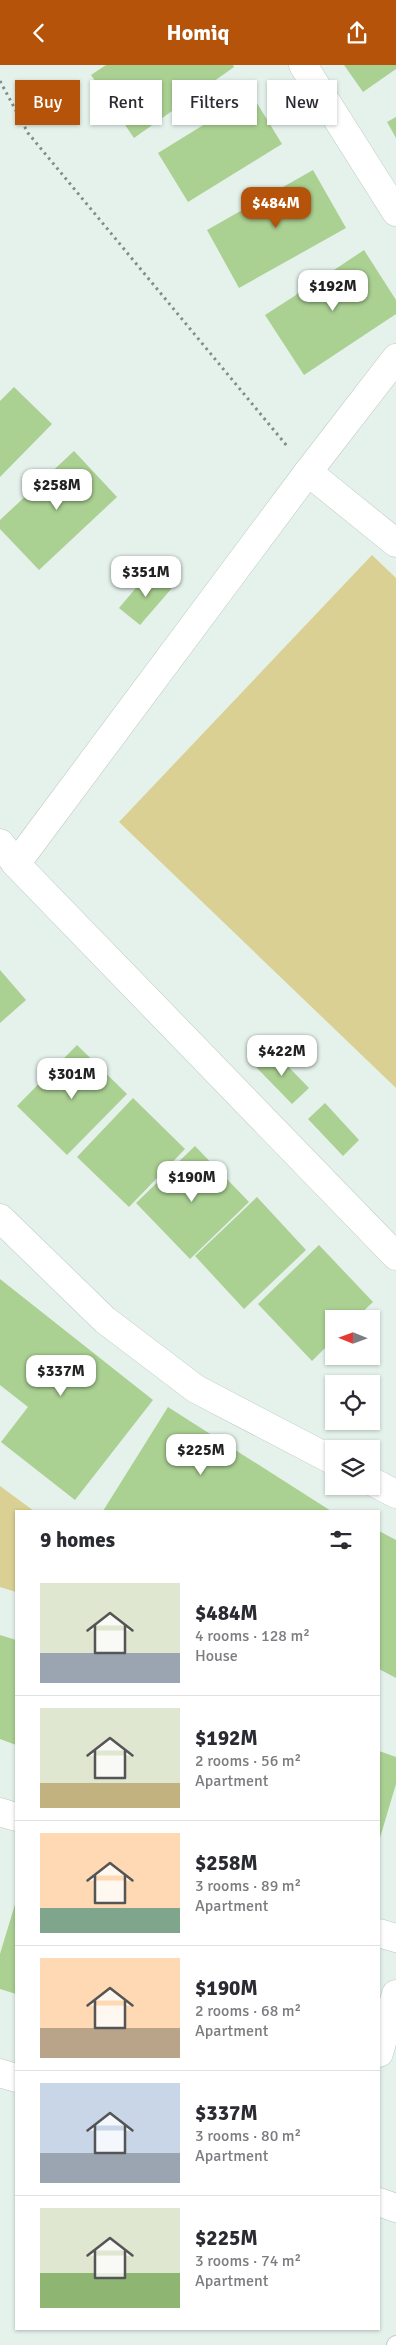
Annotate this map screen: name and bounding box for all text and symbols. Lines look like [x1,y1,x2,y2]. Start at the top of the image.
icon: back [25,19,53,47]
text: Homiq [167,19,229,46]
icon: share [343,19,371,47]
chip: Buy [15,80,80,125]
chip: Rent [90,80,162,125]
chip: Filters [172,80,257,125]
chip: New [267,80,337,125]
pin: $484M [241,186,311,229]
text: $484M [252,193,300,213]
pin: $192M [298,269,368,312]
text: $192M [309,276,357,296]
pin: $258M [22,469,92,511]
text: $258M [33,475,81,495]
pin: $351M [111,555,181,598]
text: $351M [122,562,170,582]
pin: $422M [247,1035,317,1077]
text: $422M [258,1041,306,1061]
pin: $301M [37,1057,107,1100]
text: $301M [48,1064,96,1084]
pin: $190M [157,1161,227,1203]
text: $190M [168,1167,216,1187]
north arrow [325,1310,380,1365]
map controls [325,1310,380,1495]
pin: $337M [26,1355,96,1397]
text: $337M [37,1361,85,1381]
button: locate [325,1375,380,1430]
pin: $225M [166,1433,236,1476]
text: $225M [177,1440,225,1460]
button: layers [325,1440,380,1495]
icon: filters [327,1526,355,1554]
text: 9 homes [40,1527,115,1553]
text: $484M [195,1600,258,1626]
icon: home [80,1603,140,1663]
text: 4 rooms · 128 m² [195,1626,310,1646]
text: House [195,1646,238,1666]
text: $192M [195,1725,258,1751]
icon: home [80,1728,140,1788]
text: 2 rooms · 56 m² [195,1751,301,1771]
text: Apartment [195,1771,268,1791]
text: $258M [195,1850,258,1876]
icon: home [80,1853,140,1913]
text: 3 rooms · 89 m² [195,1876,301,1896]
text: Apartment [195,1896,268,1916]
text: $190M [195,1975,258,2001]
icon: home [80,1978,140,2038]
text: 2 rooms · 68 m² [195,2001,301,2021]
text: Apartment [195,2021,268,2041]
text: $337M [195,2100,258,2126]
icon: home [80,2103,140,2163]
text: 3 rooms · 80 m² [195,2126,301,2146]
text: Apartment [195,2146,268,2166]
text: $225M [195,2225,258,2251]
icon: home [80,2228,140,2288]
text: 3 rooms · 74 m² [195,2251,301,2271]
text: Apartment [195,2271,268,2291]

